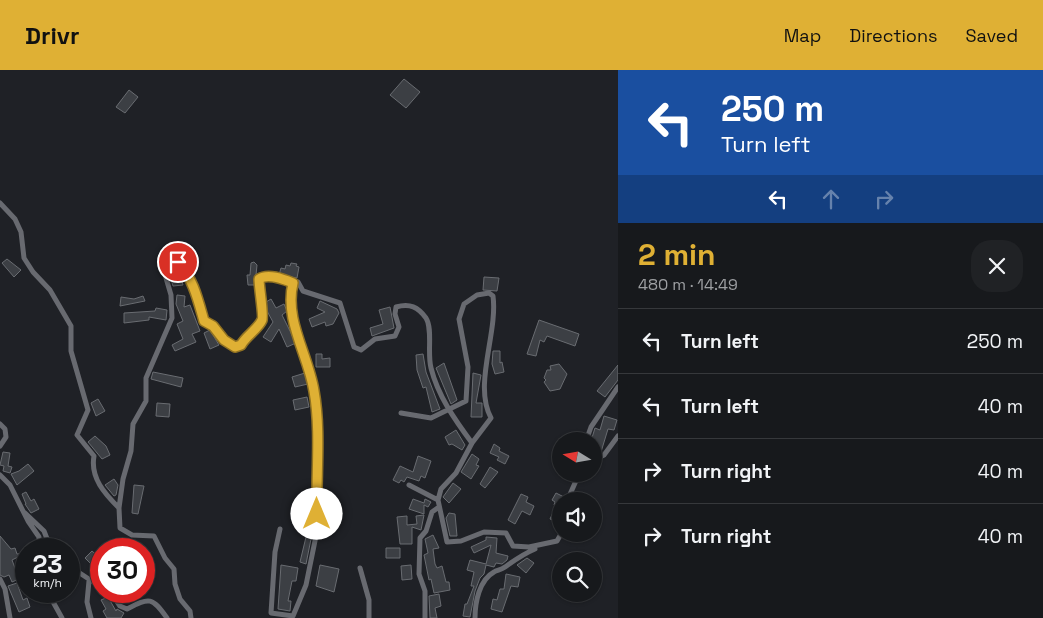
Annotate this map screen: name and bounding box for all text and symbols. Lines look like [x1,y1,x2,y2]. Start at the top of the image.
text: Drivr [25,20,80,51]
text: Map [784,24,821,47]
text: Directions [849,24,938,47]
text: Saved [966,24,1018,47]
text: 250 m [721,87,824,131]
icon: left [638,90,703,155]
text: Turn left [721,130,811,158]
icon: left [764,185,792,213]
icon: ahead [817,185,845,213]
icon: right [870,185,898,213]
text: 2 min [638,235,716,274]
button: close [971,240,1023,292]
pin [157,241,199,283]
icon: arrive [164,248,192,276]
text: 480 m · 14:49 [638,274,738,295]
icon: left [638,327,666,355]
text: Turn left [681,329,759,354]
text: 250 m [967,329,1023,354]
icon: left [638,392,666,420]
text: Turn left [681,394,759,419]
text: 40 m [978,394,1023,419]
north arrow [552,432,602,482]
map controls [552,432,602,602]
icon: right [638,457,666,485]
text: Turn right [681,459,771,484]
text: 40 m [978,459,1023,484]
position arrow [290,487,342,539]
button: sound [552,492,602,542]
icon: right [638,522,666,550]
text: Turn right [681,524,771,549]
text: 40 m [978,524,1023,549]
speed limit sign: 30 [90,538,155,603]
text: 23 [32,548,63,580]
button: search [552,552,602,602]
text: km/h [33,575,62,591]

